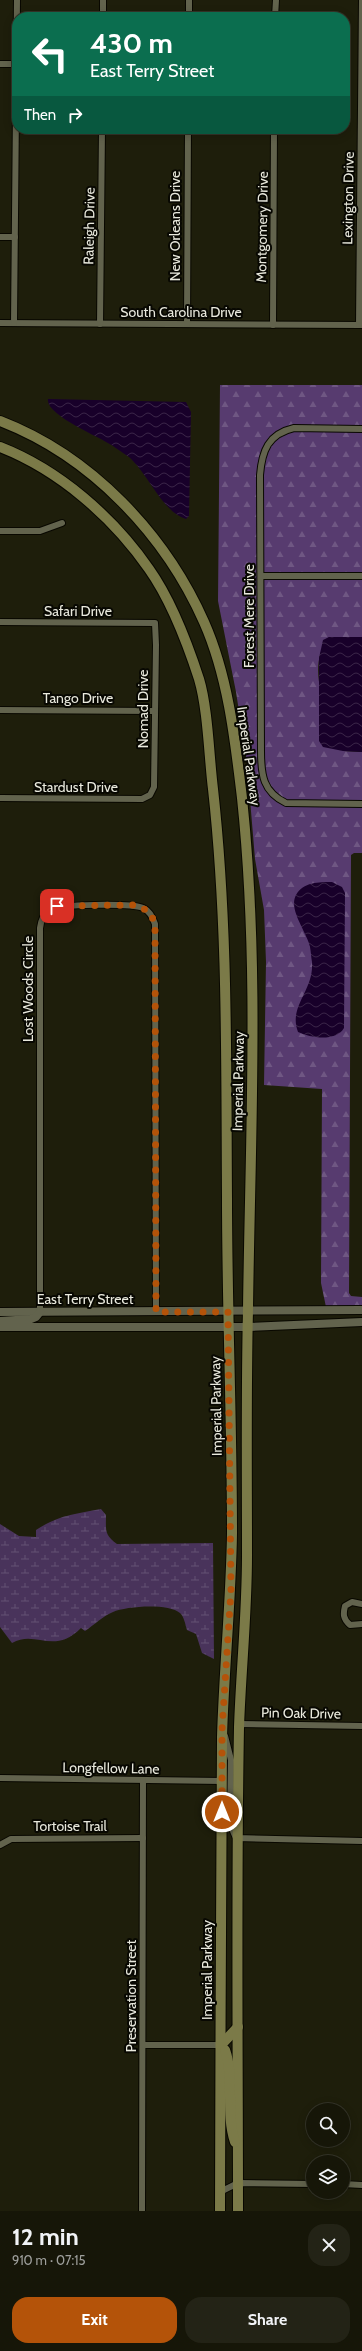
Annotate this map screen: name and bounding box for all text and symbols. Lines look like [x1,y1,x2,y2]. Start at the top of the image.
text: 430 m [90,26,173,60]
icon: left [24,28,76,80]
text: East Terry Street [90,60,214,82]
icon: right [64,104,86,126]
text: Then [24,106,56,124]
street label: Lexington Drive [338,151,358,245]
street label: New Orleans Drive [166,171,184,281]
street label: Montgomery Drive [252,171,272,283]
street label: Raleigh Drive [79,187,99,265]
street label: South Carolina Drive [120,303,242,321]
street label: Forest Mere Drive [240,564,258,668]
street label: Safari Drive [44,602,112,620]
street label: Nomad Drive [134,670,152,748]
street label: Tango Drive [43,689,113,707]
street label: Imperial Parkway [233,705,265,807]
street label: Stardust Drive [34,778,118,796]
pin [40,889,74,923]
icon: arrive [46,895,68,917]
street label: Lost Woods Circle [19,936,37,1042]
street label: Imperial Parkway [228,1031,248,1131]
street label: East Terry Street [37,1290,134,1308]
street label: Imperial Parkway [206,1356,226,1456]
street label: Pin Oak Drive [261,1703,341,1723]
street label: Longfellow Lane [62,1758,160,1778]
position arrow [201,1791,243,1833]
street label: Tortoise Trail [33,1817,107,1835]
street label: Imperial Parkway [198,1920,216,2020]
street label: Preservation Street [122,1940,140,2052]
map controls [306,2103,350,2199]
button: search [306,2103,350,2147]
button: layers [306,2155,350,2199]
text: 12 min [12,2222,79,2251]
button: close [308,2224,350,2266]
text: 910 m · 07:15 [12,2252,85,2268]
button: Exit [12,2297,177,2343]
button: Share [185,2297,350,2343]

